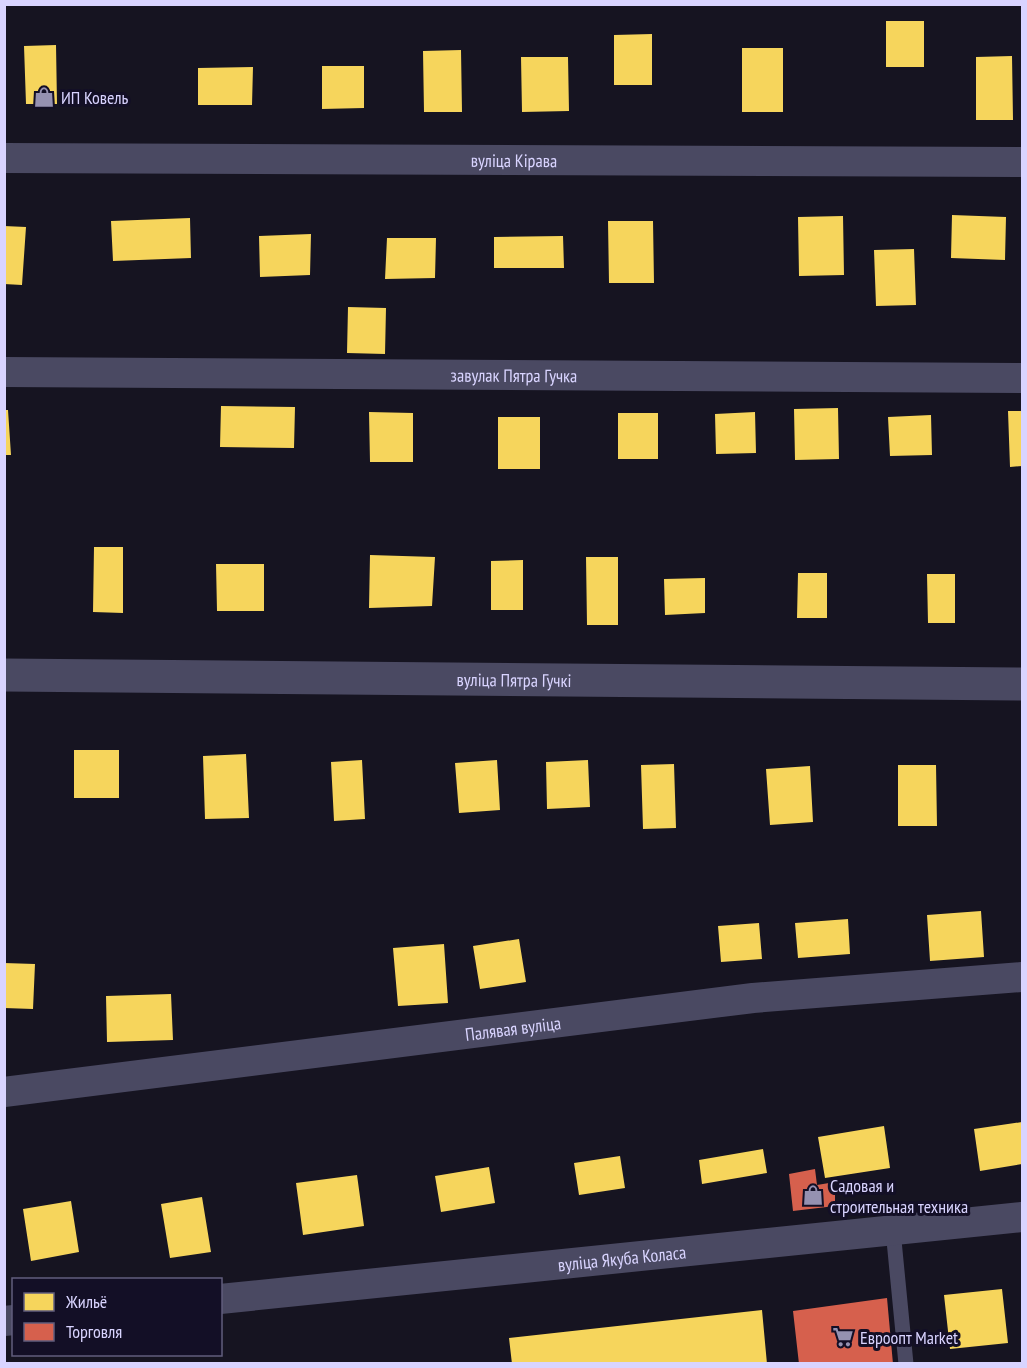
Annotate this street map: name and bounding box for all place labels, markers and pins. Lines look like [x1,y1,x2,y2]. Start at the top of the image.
shop icon: ИП Ковель [32,85,56,109]
place label: ИП Ковель [61,86,129,109]
place label: Садовая и строительная техника [830,1174,968,1218]
shop icon: Садовая и строительная техника [801,1183,825,1207]
supermarket icon: Евроопт Market [831,1325,855,1349]
place label: Евроопт Market [860,1326,958,1349]

